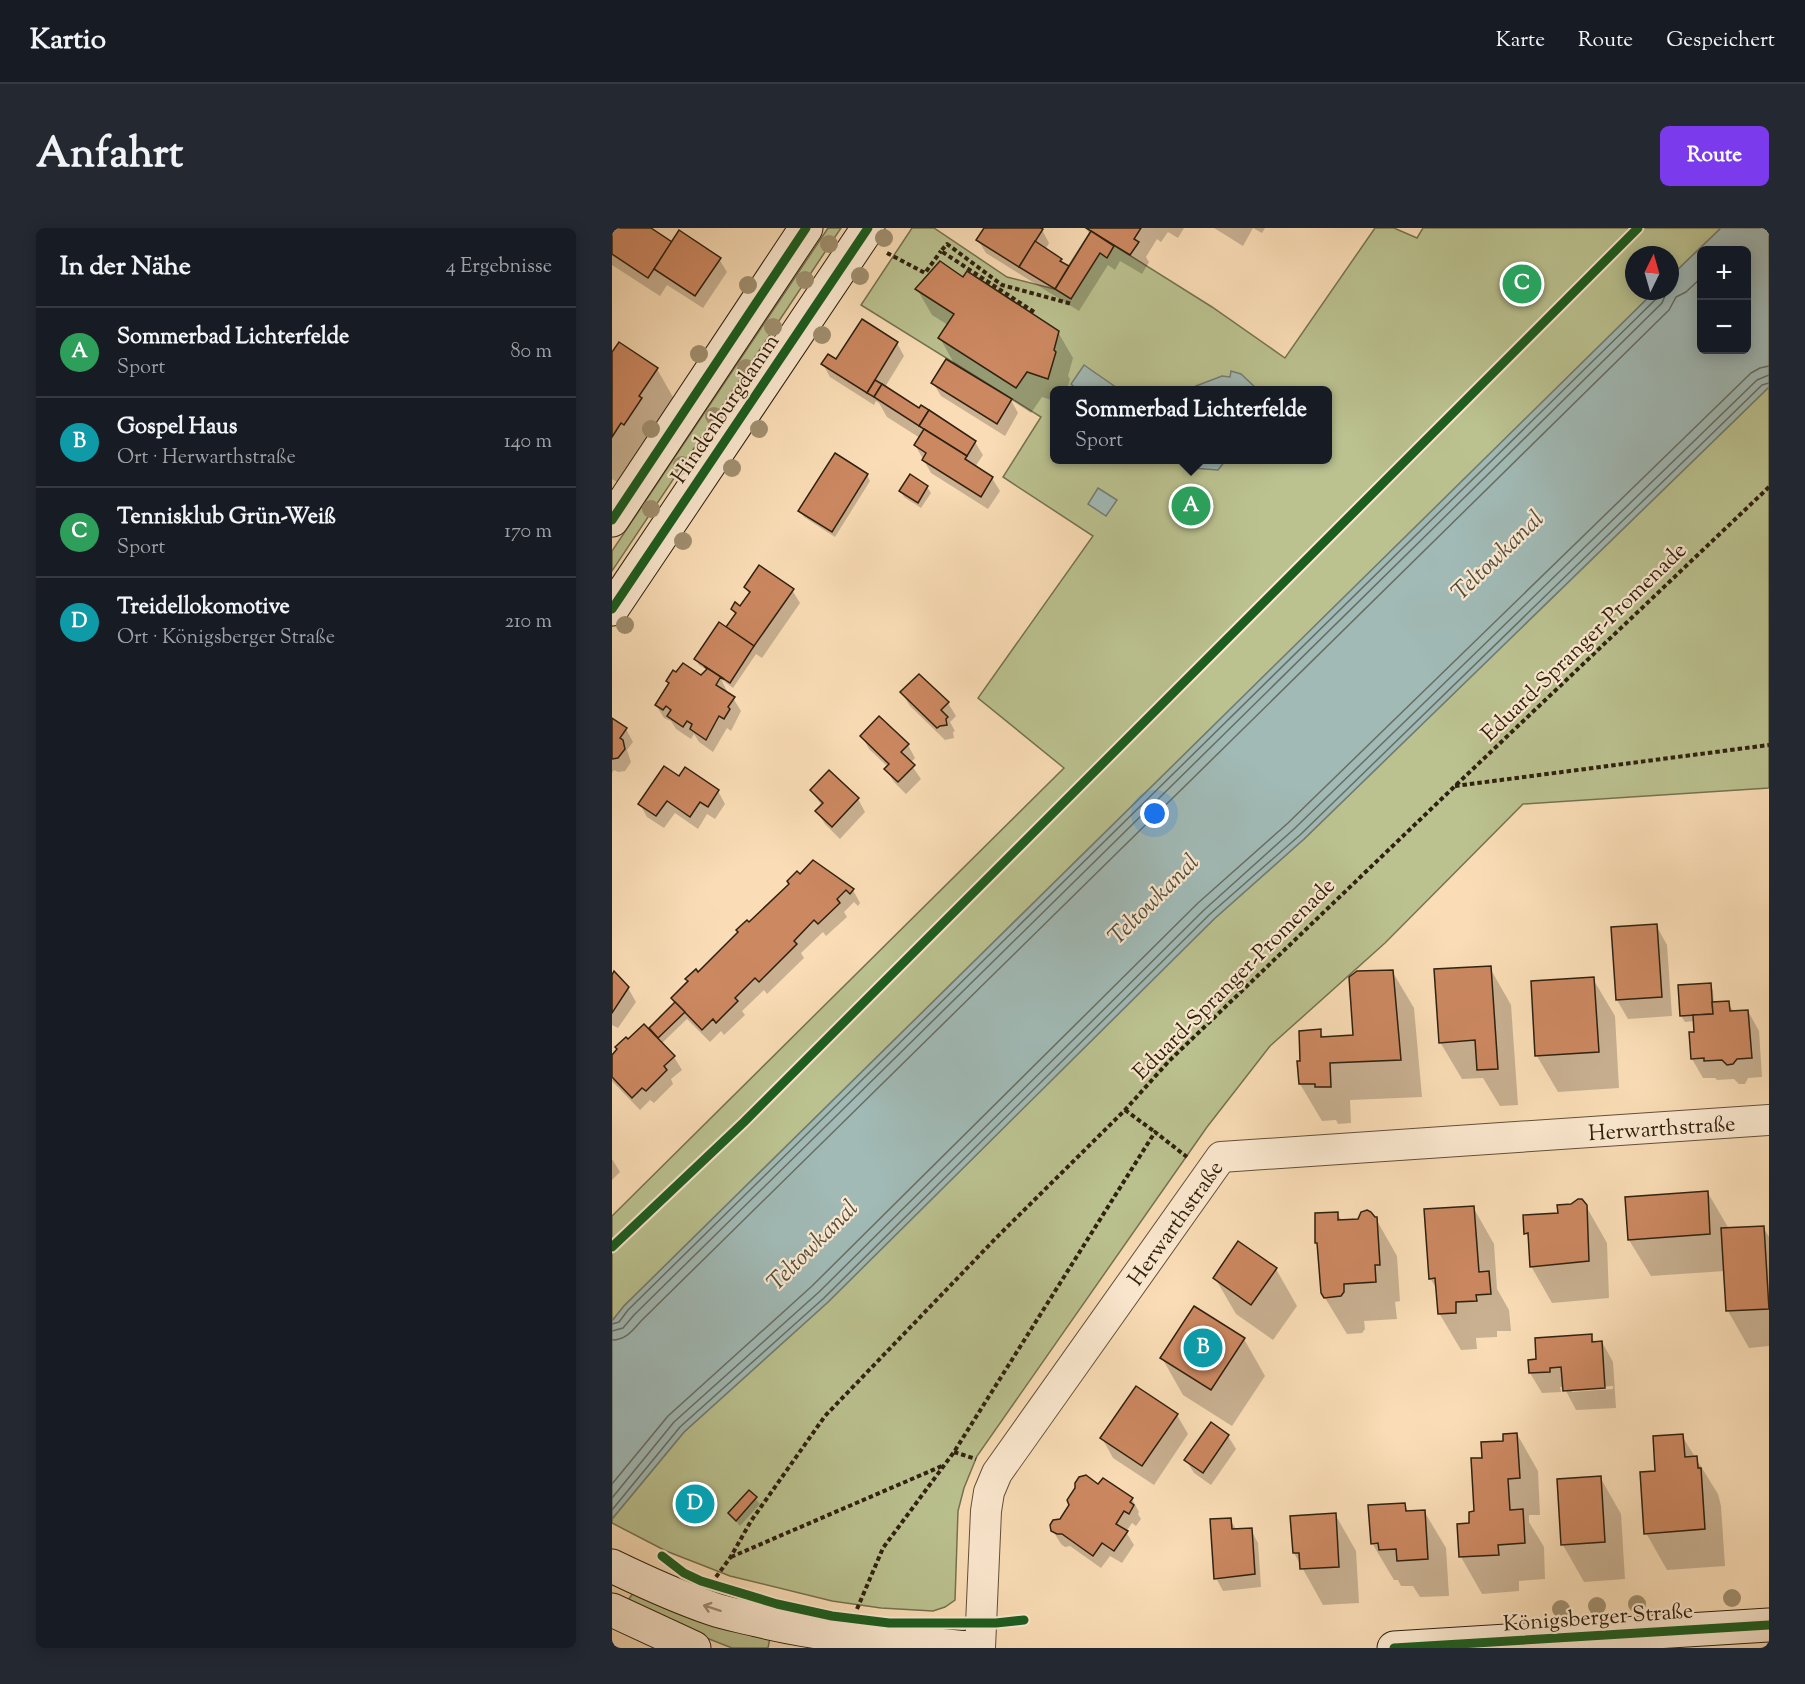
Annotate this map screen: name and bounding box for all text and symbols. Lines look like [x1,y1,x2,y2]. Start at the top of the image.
text: Kartio [30,21,106,61]
text: Karte [1496,26,1545,56]
text: Route [1578,26,1633,56]
text: Gespeichert [1666,26,1775,56]
text: Anfahrt [36,126,183,186]
button: Route [1660,126,1769,186]
north arrow [1625,246,1679,300]
map controls [1697,246,1751,354]
button: + [1697,246,1751,300]
text: In der Nähe [60,249,191,286]
text: 4 Ergebnisse [446,253,552,282]
pin: C [1502,262,1542,306]
button: − [1697,300,1751,354]
text: Sommerbad Lichterfelde [117,322,349,354]
street label: Hindenburgdamm [665,329,788,491]
text: A [71,338,88,367]
text: 80 m [511,338,552,367]
text: Sport [117,354,165,383]
popup [1050,386,1332,464]
text: Sommerbad Lichterfelde [1075,395,1307,427]
text: Gospel Haus [117,412,237,444]
text: Sport [1075,427,1123,456]
text: B [73,428,86,457]
text: 140 m [504,428,552,457]
text: Ort · Herwarthstraße [117,444,296,473]
pin: A [1172,484,1210,528]
text: Tennisklub Grün-Weiß [117,502,336,534]
water label: Teltowkanal [1444,504,1552,609]
text: C [71,518,88,547]
text: 170 m [504,518,552,547]
text: Sport [117,534,165,563]
street label: Eduard-Spranger-Promenade [1475,536,1695,750]
text: Treidellokomotive [117,592,290,624]
text: D [72,608,87,637]
text: 210 m [505,608,552,637]
text: Ort · Königsberger Straße [117,624,335,653]
your location [1140,799,1169,828]
water label: Teltowkanal [1101,847,1208,954]
street label: Eduard-Spranger-Promenade [1127,872,1344,1089]
street label: Herwarthstraße [1587,1109,1737,1151]
street label: Herwarthstraße [1121,1155,1233,1294]
water label: Teltowkanal [760,1193,867,1300]
pin: B [1184,1326,1222,1370]
pin: D [676,1482,715,1526]
street label: Königsberger Straße [1502,1596,1694,1642]
one-way arrow [703,1602,722,1613]

